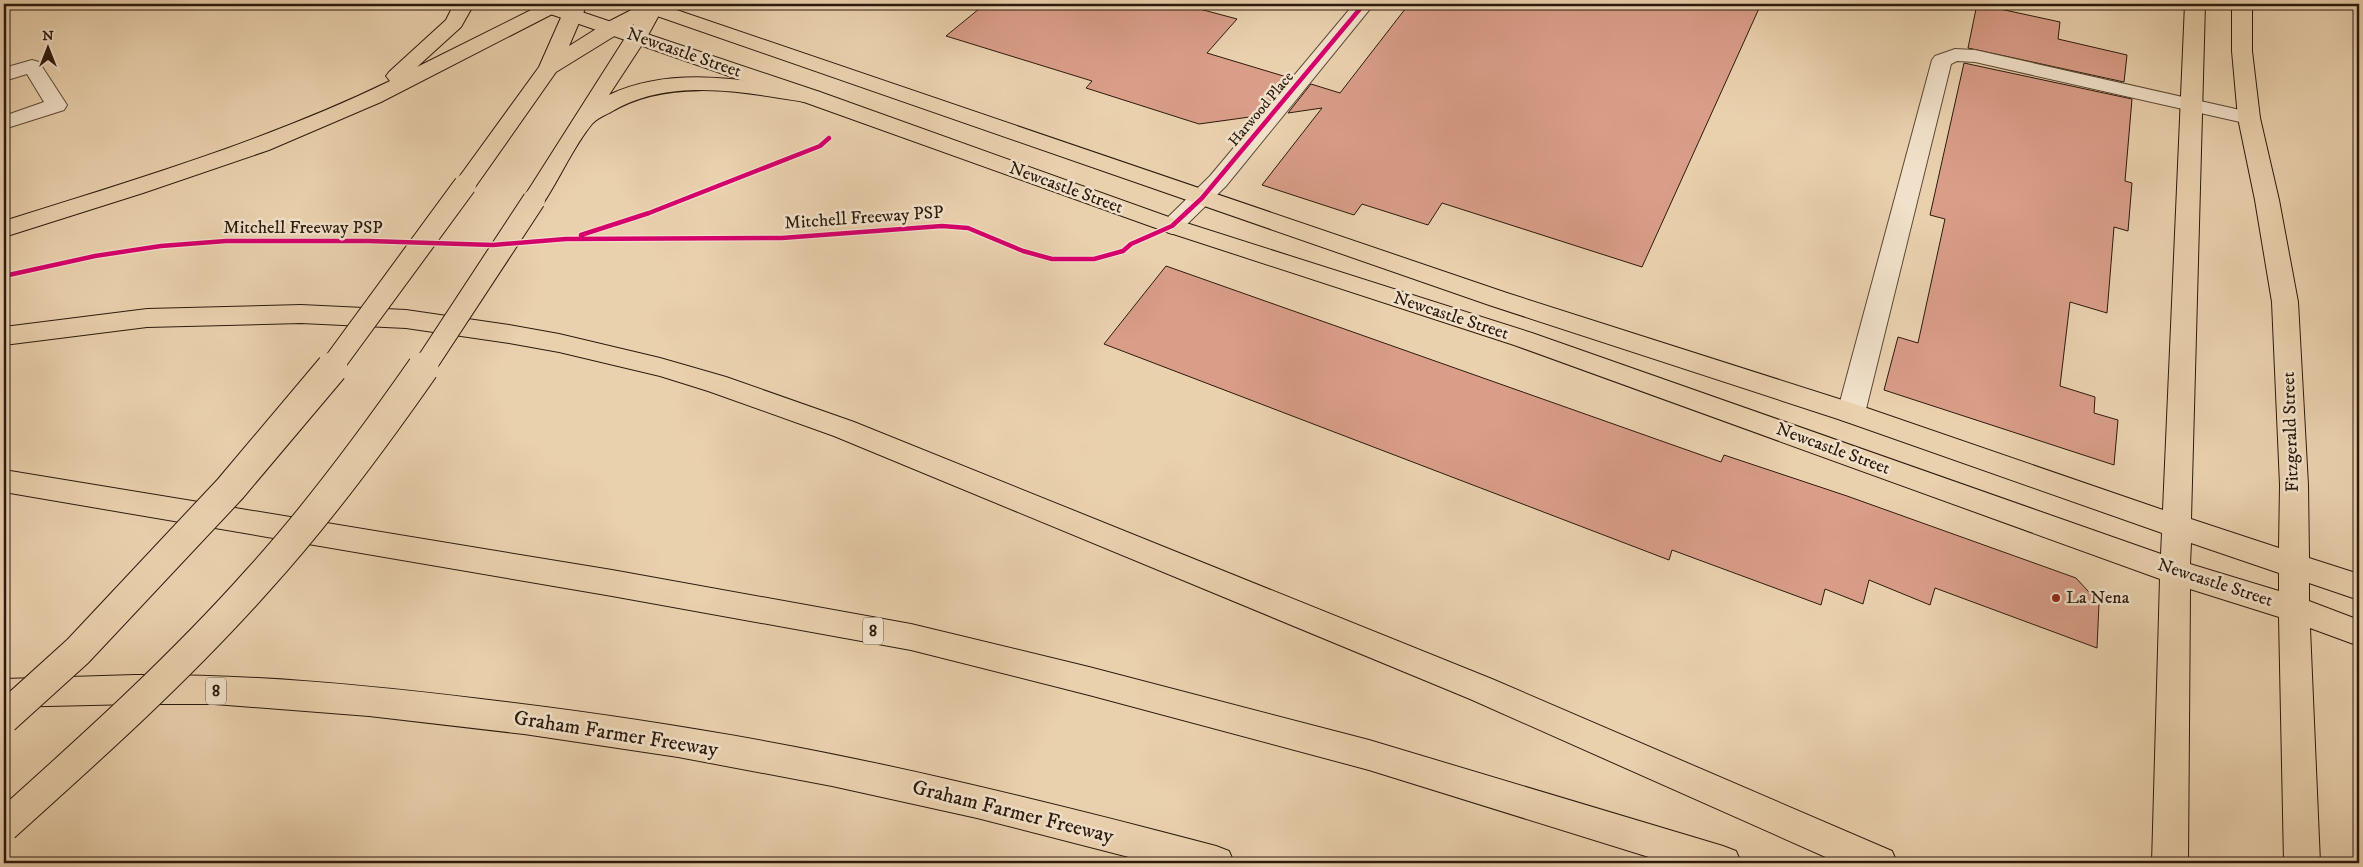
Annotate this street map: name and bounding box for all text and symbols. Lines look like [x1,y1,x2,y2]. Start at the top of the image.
north arrow [22,22,72,72]
street label: Newcastle Street [624,23,744,83]
text: N [42,27,54,45]
street label: Harwood Place [1224,68,1298,150]
street label: Newcastle Street [1006,157,1126,219]
street label: Mitchell Freeway PSP [784,201,944,235]
street label: Mitchell Freeway PSP [223,217,383,239]
street label: Newcastle Street [1391,287,1512,345]
street label: Fitzgerald Street [2278,371,2304,493]
street label: Newcastle Street [1773,418,1893,480]
street label: Newcastle Street [2155,554,2276,612]
place label: La Nena [2066,587,2130,609]
marker: La Nena [2050,592,2062,604]
road number: 8 [863,618,883,644]
road number: 8 [206,678,226,704]
street label: Graham Farmer Freeway [512,705,721,763]
street label: Graham Farmer Freeway [910,774,1117,850]

